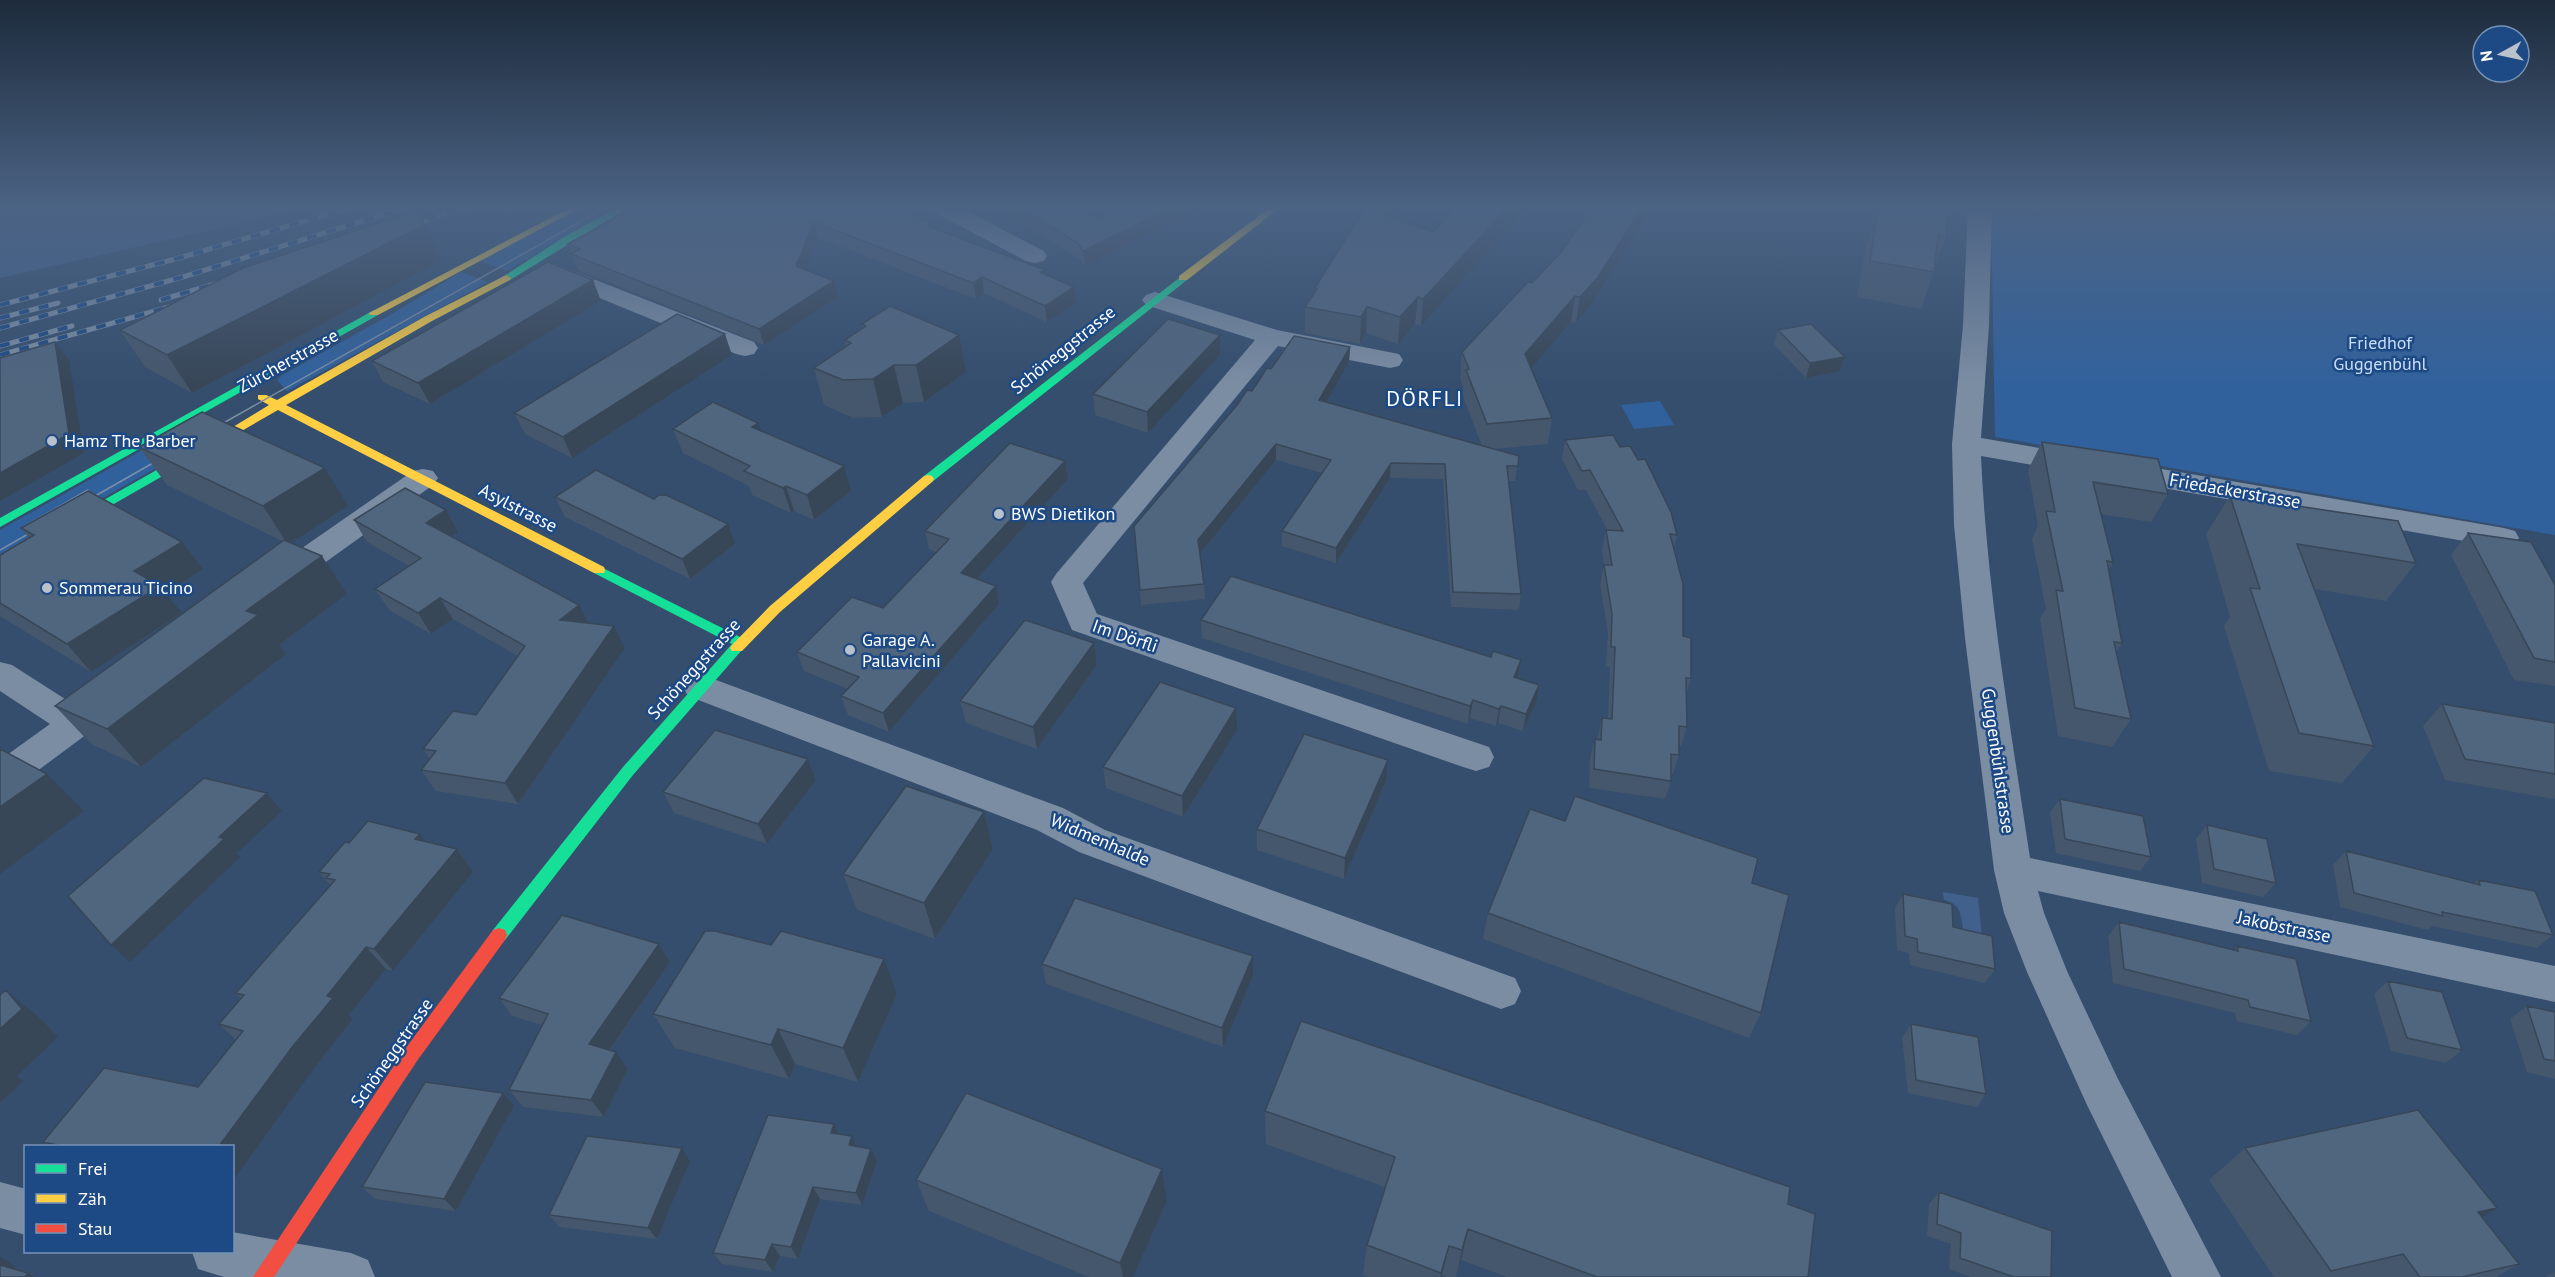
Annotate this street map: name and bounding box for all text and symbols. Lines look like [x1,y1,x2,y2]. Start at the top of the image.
north arrow [2471,24,2531,84]
text: N [2476,49,2497,63]
street label: Schöneggstrasse [1006,300,1120,399]
street label: Zürcherstrasse [233,323,342,398]
park label: Friedhof Guggenbühl [2333,331,2428,375]
district label: DÖRFLI [1386,385,1464,412]
place label: Hamz The Barber [64,429,196,452]
marker: Hamz The Barber [45,434,59,448]
street label: Friedackerstrasse [2168,468,2302,513]
street label: Asylstrasse [475,478,561,537]
place label: BWS Dietikon [1011,502,1115,525]
marker: BWS Dietikon [992,507,1006,521]
place label: Sommerau Ticino [59,576,193,599]
marker: Sommerau Ticino [40,581,54,595]
street label: Schöneggstrasse [642,613,745,724]
street label: Im Dörfli [1089,614,1161,657]
place label: Garage A. Pallavicini [862,628,941,672]
marker: Garage A. Pallavicini [843,643,857,657]
street label: Guggenbühlstrasse [1977,687,2020,835]
street label: Widmenhalde [1047,808,1153,871]
street label: Jakobstrasse [2234,905,2333,948]
street label: Schöneggstrasse [345,994,438,1112]
legend [24,1145,234,1253]
text: Frei [78,1157,107,1180]
text: Zäh [78,1187,107,1210]
text: Stau [78,1217,112,1240]

